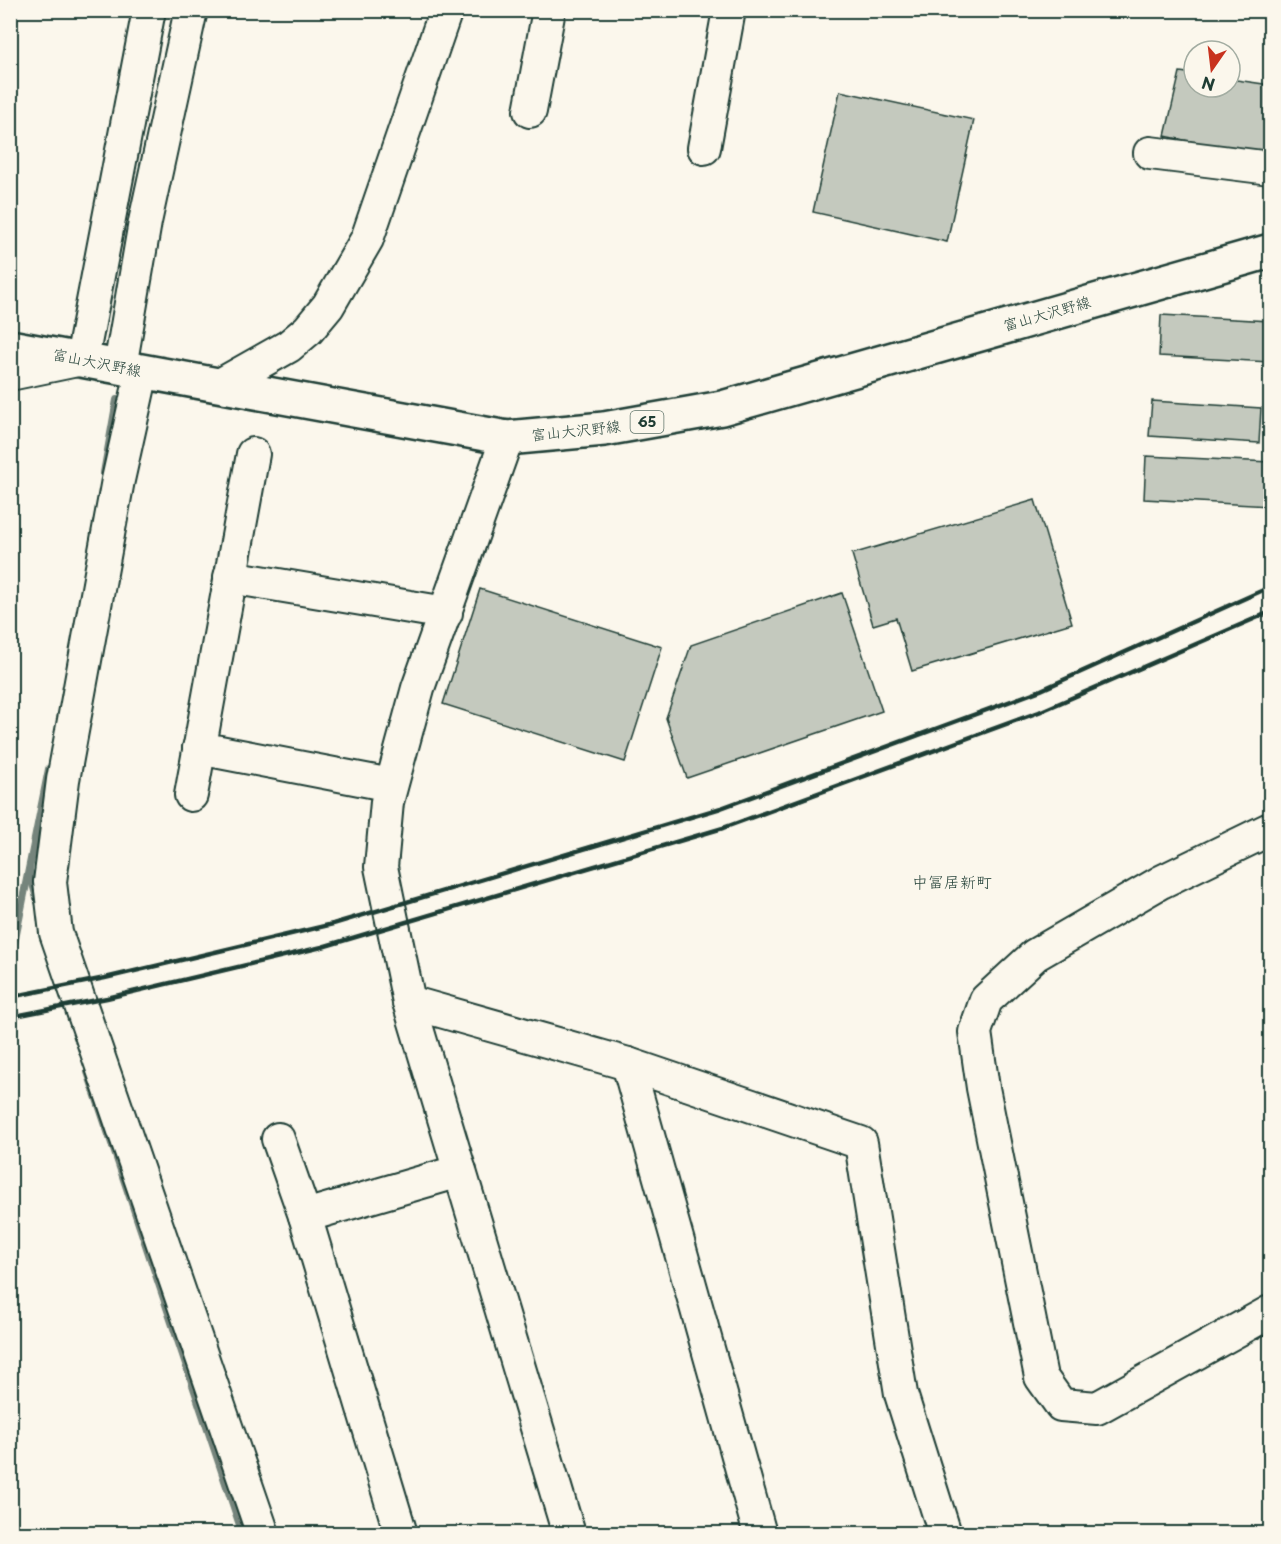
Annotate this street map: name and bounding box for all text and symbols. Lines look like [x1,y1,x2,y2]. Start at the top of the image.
north arrow [1182,39,1242,99]
text: N [1199,71,1217,98]
street label: 富山大沢野線 [1000,289,1093,336]
street label: 富山大沢野線 [51,342,144,381]
road number: 65 [630,411,664,433]
street label: 富山大沢野線 [530,413,622,446]
district label: 中冨居新町 [912,869,992,893]

